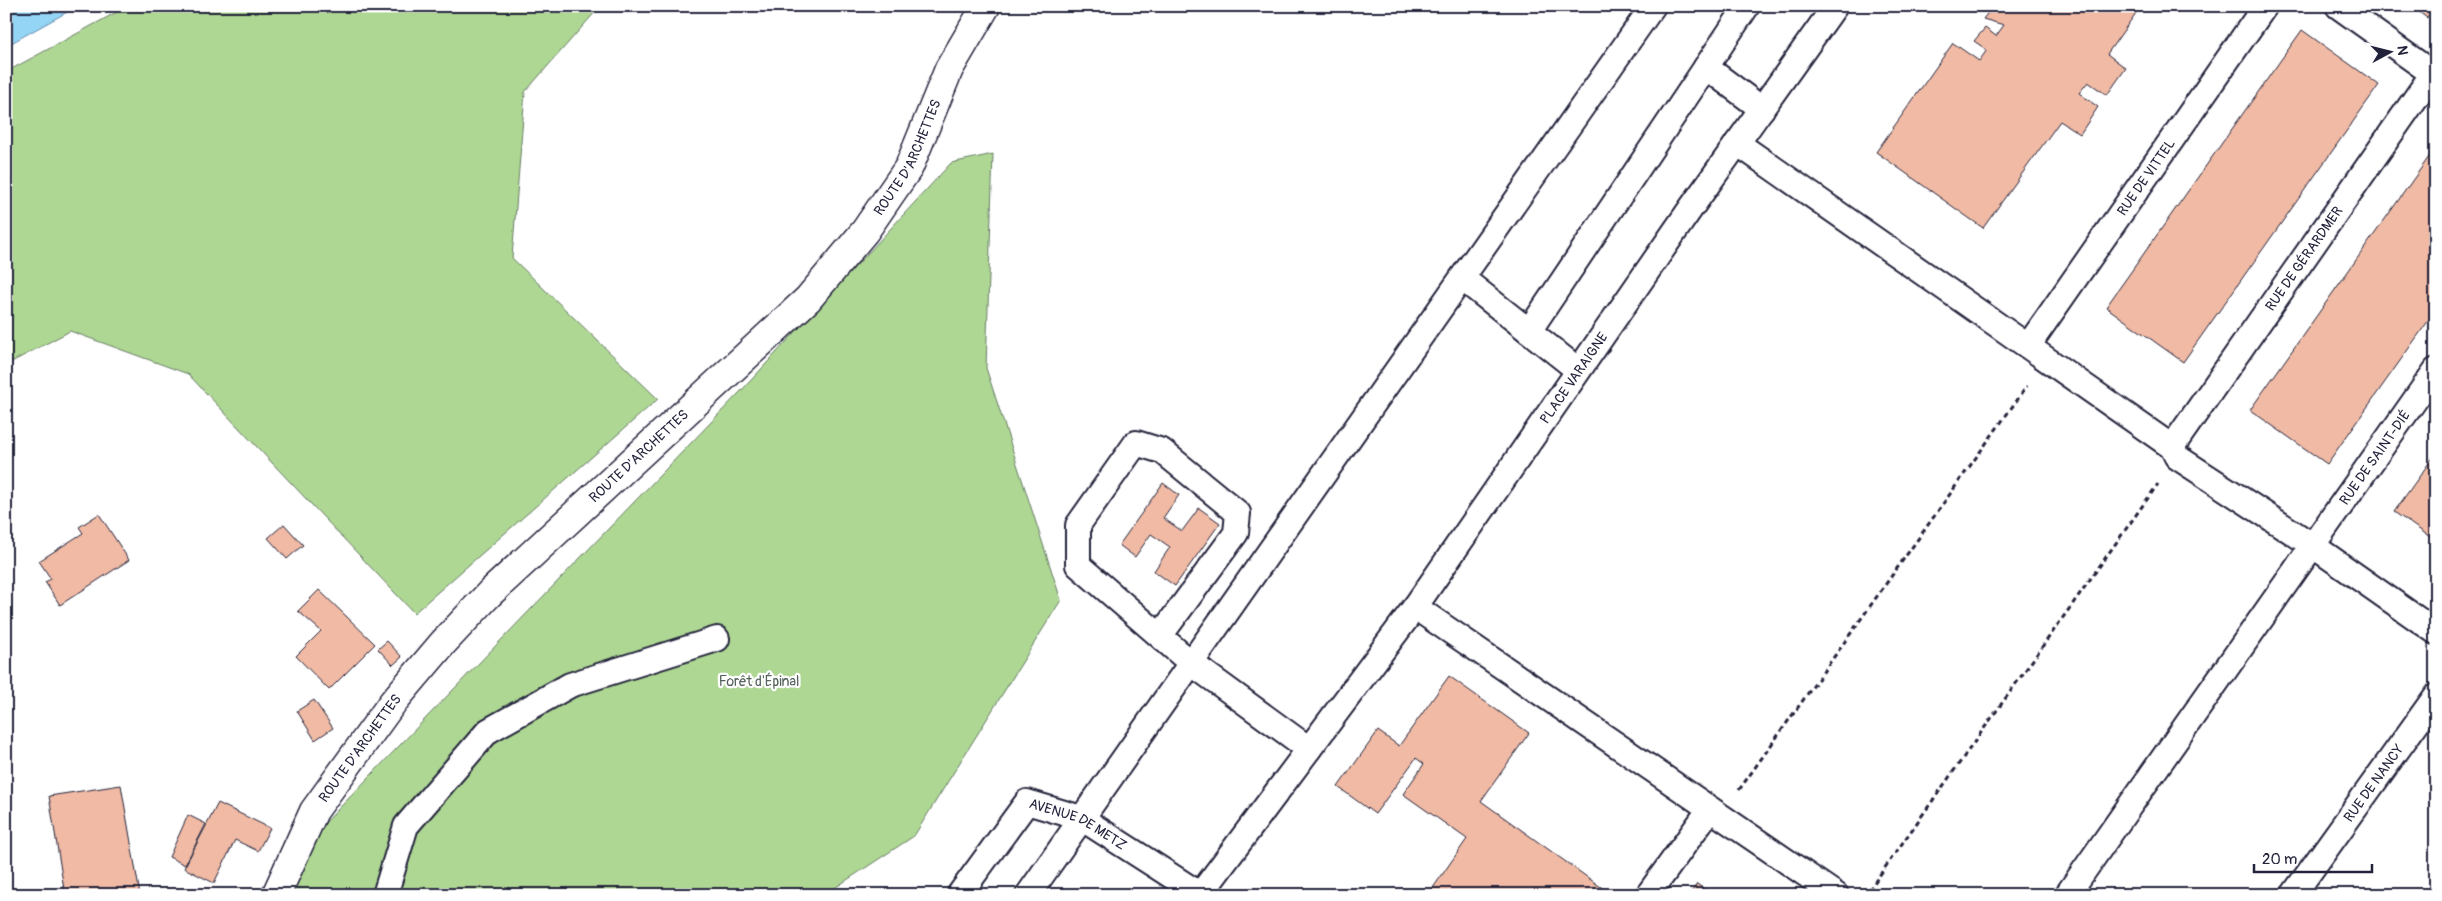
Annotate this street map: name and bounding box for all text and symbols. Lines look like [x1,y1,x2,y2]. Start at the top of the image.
north arrow [2364,28,2414,78]
text: N [2393,45,2411,56]
street label: ROUTE D'ARCHETTES [870,97,945,219]
street label: RUE DE VITTEL [2114,135,2179,219]
street label: RUE DE GÉRARDMER [2262,203,2346,314]
street label: PLACE VARAIGNE [1536,329,1611,427]
street label: ROUTE D'ARCHETTES [586,406,692,506]
street label: RUE DE SAINT-DIÉ [2336,406,2414,508]
park label: Forêt d'Épinal [719,672,799,690]
street label: ROUTE D'ARCHETTES [315,691,405,805]
street label: RUE DE NANCY [2340,741,2408,825]
street label: AVENUE DE METZ [1027,795,1130,854]
scale bar [2254,841,2372,873]
text: 20 m [2262,850,2297,869]

